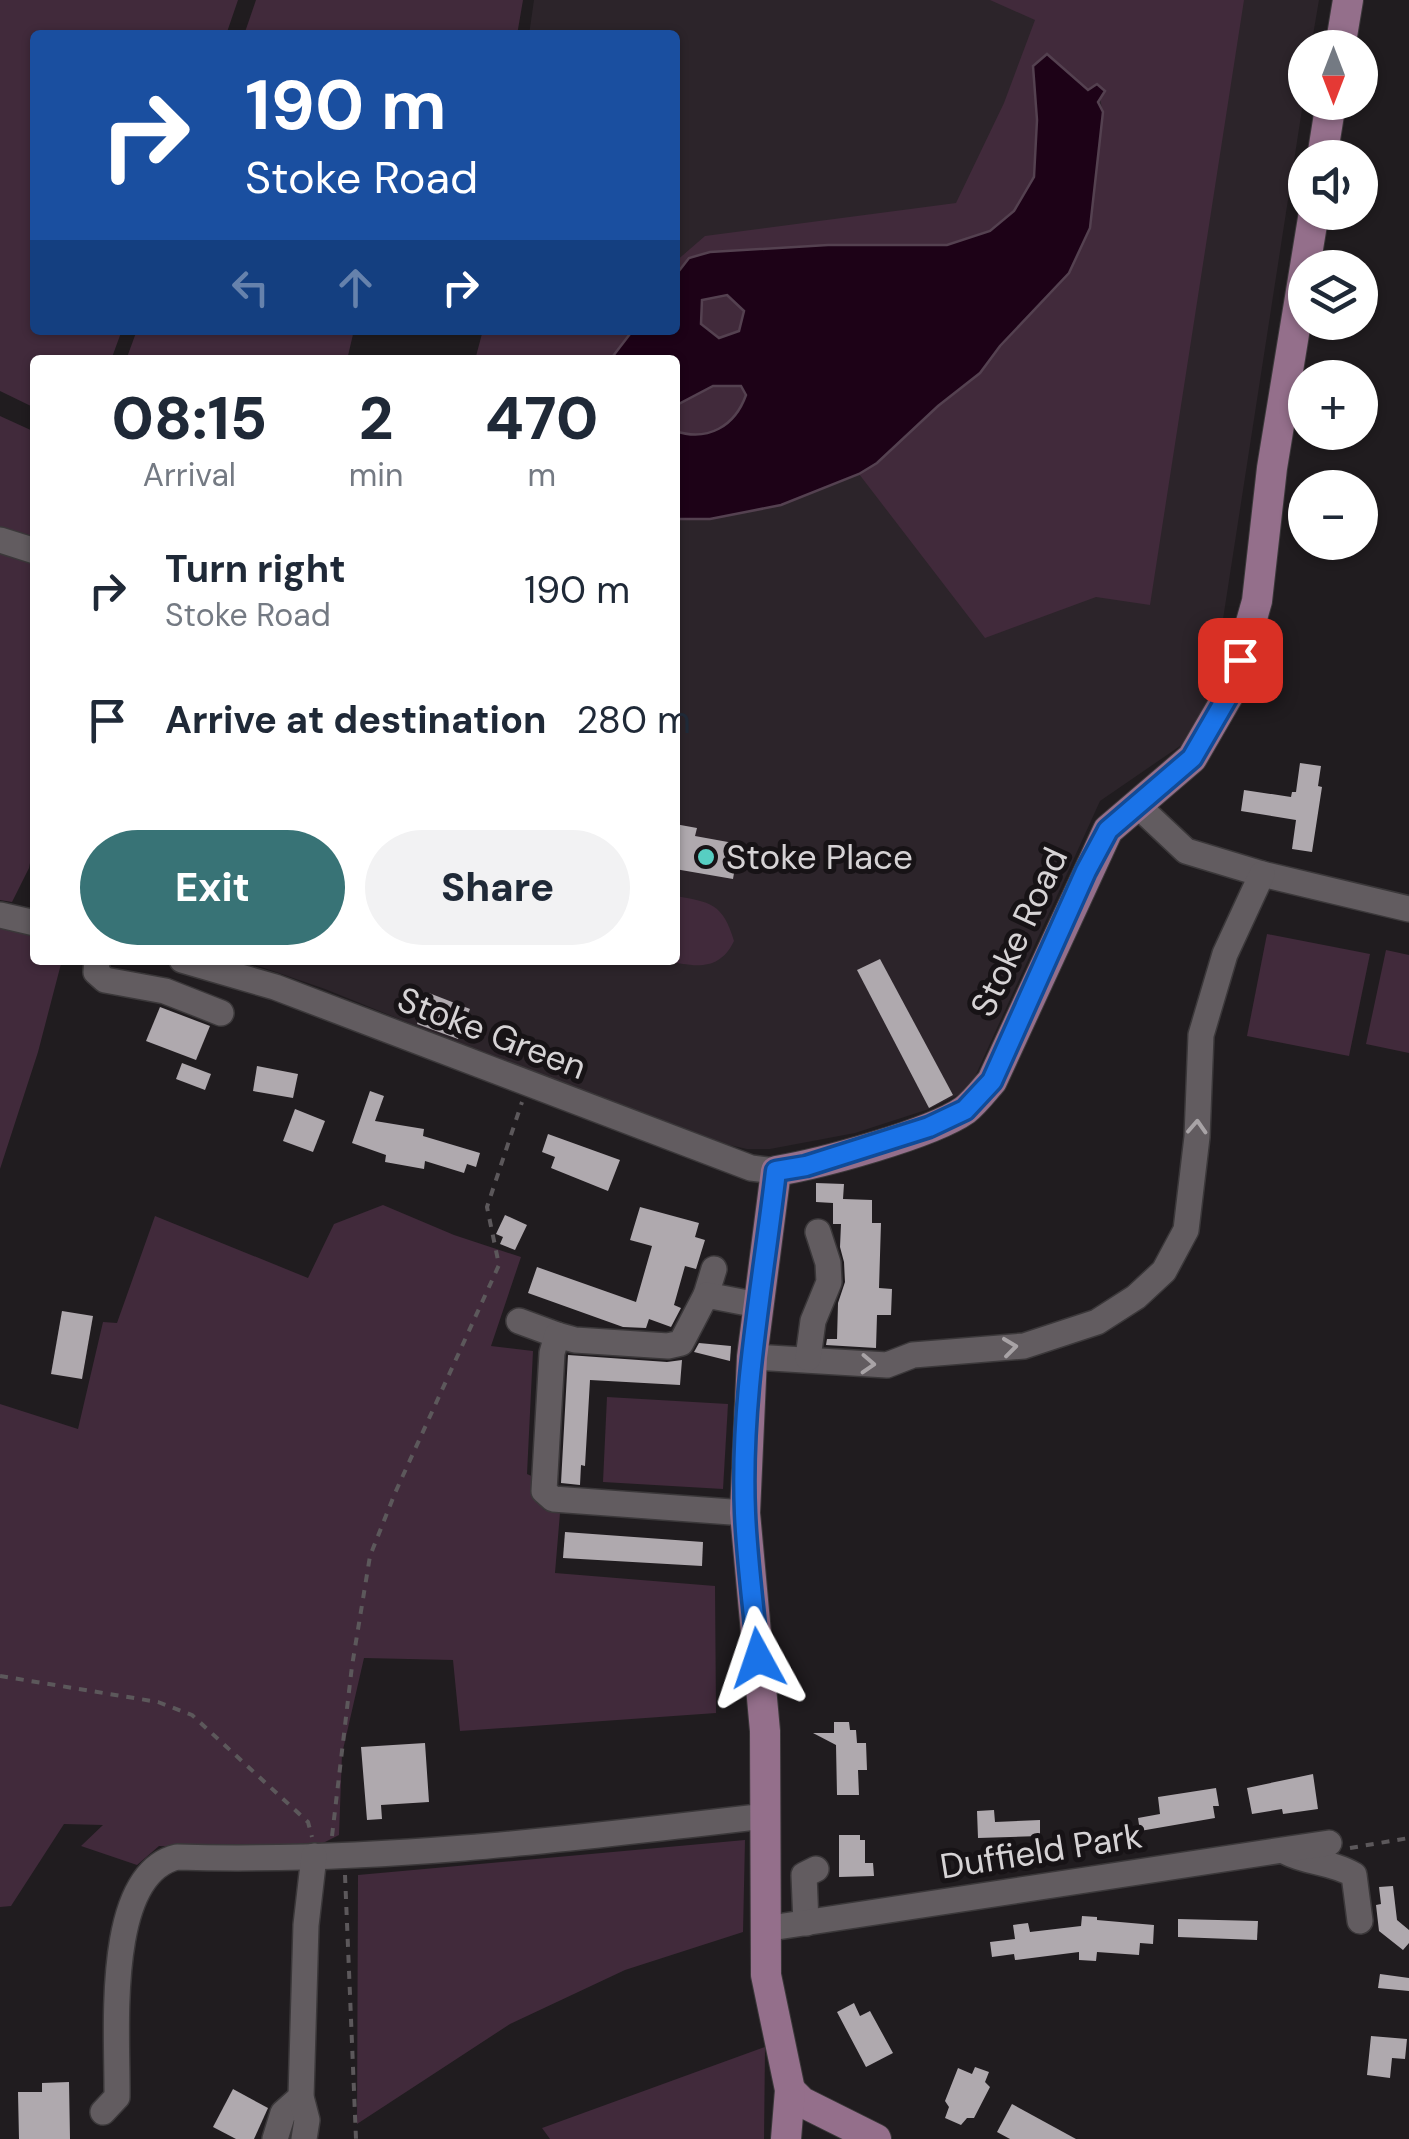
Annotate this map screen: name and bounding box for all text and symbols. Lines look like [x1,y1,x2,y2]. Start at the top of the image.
north arrow [1288,30,1378,120]
map controls [1288,30,1378,560]
text: 190 m [245,60,447,151]
icon: right [80,70,210,200]
button: sound [1288,140,1378,230]
text: Stoke Road [245,148,478,207]
button: layers [1288,250,1378,340]
icon: left [223,260,278,315]
icon: ahead [328,260,383,315]
icon: right [433,260,488,315]
button: + [1288,360,1378,450]
text: 08:15 [112,379,267,458]
text: 2 [359,379,393,458]
text: 470 [485,379,598,458]
text: Arrival [143,454,236,496]
text: min [349,454,403,496]
text: m [527,454,556,496]
button: − [1288,470,1378,560]
text: Turn right [165,544,346,594]
icon: right [80,563,135,618]
text: 190 m [524,565,630,615]
text: Stoke Road [165,594,331,636]
pin [1198,618,1283,703]
icon: arrive [1213,633,1268,688]
icon: arrive [80,693,135,748]
text: Arrive at destination [165,695,547,745]
text: 280 m [577,695,691,745]
button: Exit [80,830,345,945]
button: Share [365,830,630,945]
place label: Stoke Place [726,834,913,880]
street label: Stoke Road [960,840,1078,1024]
marker: Stoke Place [695,846,717,868]
street label: Stoke Green [391,976,593,1090]
one-way arrow [1186,1119,1207,1135]
one-way arrow [1002,1337,1018,1358]
one-way arrow [861,1353,877,1374]
position arrow [706,1606,810,1710]
street label: Duffield Park [937,1812,1146,1890]

